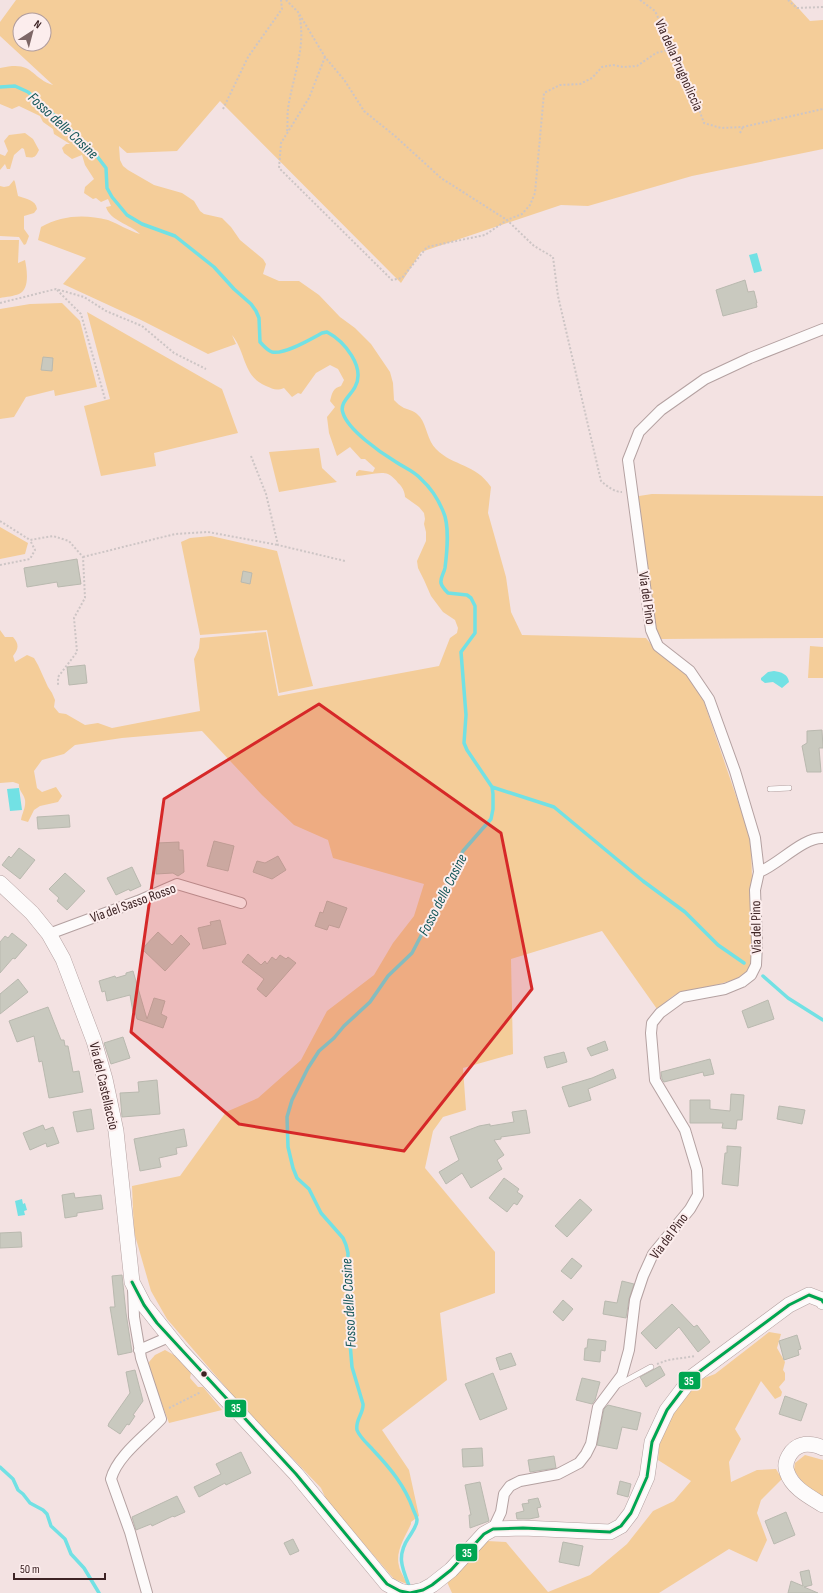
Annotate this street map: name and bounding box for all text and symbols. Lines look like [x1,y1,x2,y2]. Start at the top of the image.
north arrow [12,12,52,52]
street label: Via della Prugnoliccia [651,16,707,114]
text: N [31,17,44,31]
water label: Fosso delle Casine [24,89,102,163]
street label: Via del Pino [635,571,659,626]
water label: Fosso delle Casine [414,851,472,939]
street label: Via del Sasso Rosso [88,880,178,926]
street label: Via del Pino [747,900,765,954]
street label: Via del Castellaccio [86,1040,122,1132]
street label: Via del Pino [646,1210,692,1262]
water label: Fosso delle Casine [337,1258,361,1348]
unlabelled marker [199,1369,209,1379]
line badge: 35 [678,1371,701,1390]
text: 35 [684,1375,694,1388]
line badge: 35 [224,1399,247,1418]
text: 35 [231,1402,241,1415]
line badge: 35 [455,1543,478,1562]
text: 35 [462,1547,472,1560]
scale bar [14,1555,105,1581]
text: 50 m [20,1562,40,1577]

